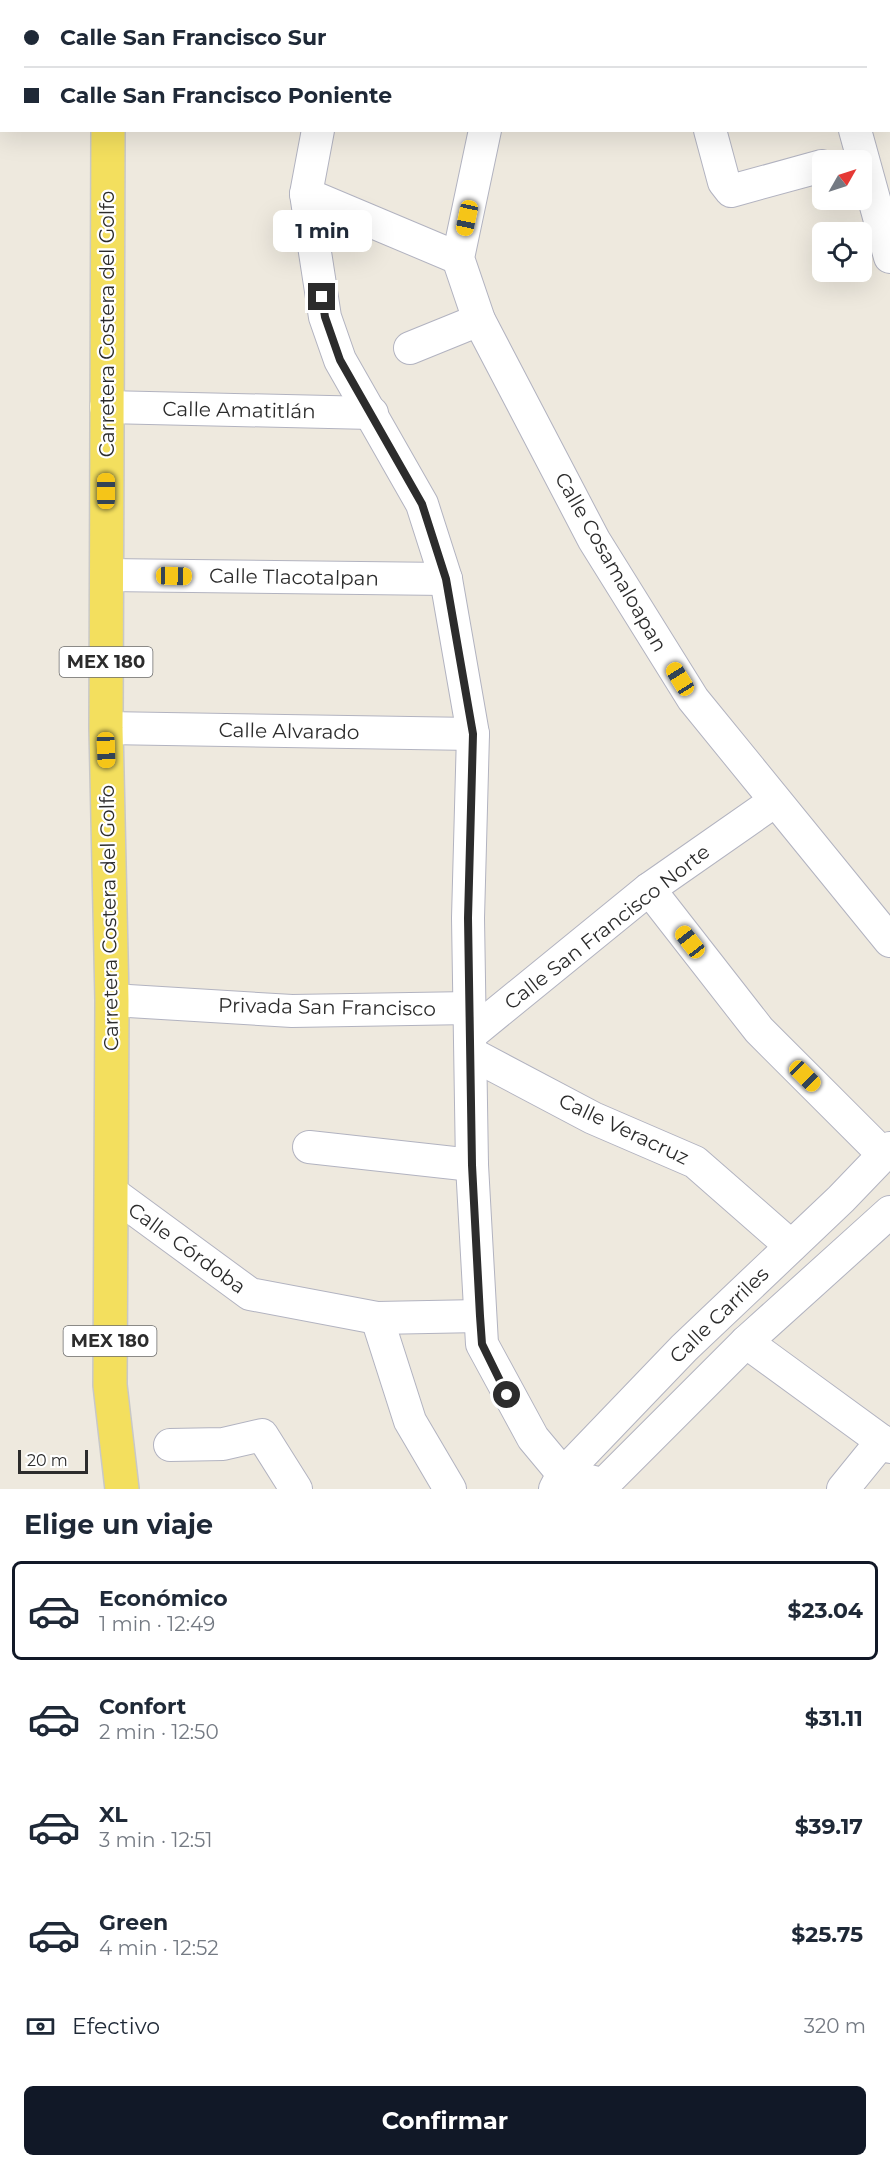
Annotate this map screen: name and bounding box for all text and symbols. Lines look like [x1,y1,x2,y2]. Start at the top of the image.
text: Calle San Francisco Sur [60,24,326,51]
text: Calle San Francisco Poniente [60,82,392,109]
north arrow [812,150,872,210]
map controls [812,150,872,282]
street label: Carretera Costera del Golfo [95,191,119,457]
car [454,199,480,237]
callout: 1 min [272,210,372,252]
text: 1 min [295,219,350,243]
button: locate [812,222,872,282]
route end [308,283,335,310]
street label: Calle Amatitlán [162,397,316,423]
street label: Calle Cosamaloapan [550,468,672,656]
car [97,473,115,509]
street label: Calle Tlacotalpan [209,564,379,590]
car [156,567,192,585]
road number: MEX 180 [60,647,152,677]
car [663,659,697,699]
street label: Calle Alvarado [218,718,360,744]
car [96,732,116,768]
street label: Carretera Costera del Golfo [95,785,123,1051]
street label: Calle San Francisco Norte [500,839,714,1015]
car [672,922,708,962]
street label: Privada San Francisco [218,993,436,1021]
car [786,1057,824,1095]
street label: Calle Veracruz [555,1088,693,1170]
street label: Calle Córdoba [124,1197,250,1299]
street label: Calle Carriles [665,1262,774,1368]
road number: MEX 180 [63,1326,156,1356]
route start [493,1381,520,1408]
scale bar [18,1447,88,1474]
text: 20 m [27,1451,68,1470]
text: Elige un viaje [24,1508,213,1541]
icon: car [27,1584,81,1638]
text: Económico [99,1585,228,1612]
text: $23.04 [787,1597,863,1624]
text: 1 min · 12:49 [99,1612,215,1636]
icon: car [27,1692,81,1746]
text: Confort [99,1693,186,1720]
text: $31.11 [805,1705,863,1732]
text: 2 min · 12:50 [99,1720,219,1744]
icon: car [27,1800,81,1854]
text: XL [99,1801,128,1828]
text: $39.17 [795,1813,863,1840]
text: 3 min · 12:51 [99,1828,213,1852]
icon: car [27,1908,81,1962]
text: Green [99,1909,168,1936]
text: $25.75 [791,1921,863,1948]
text: 4 min · 12:52 [99,1936,219,1960]
icon: cash [24,2010,57,2043]
text: Efectivo [72,2013,160,2040]
text: 320 m [804,2014,866,2038]
button: Confirmar [24,2086,866,2155]

